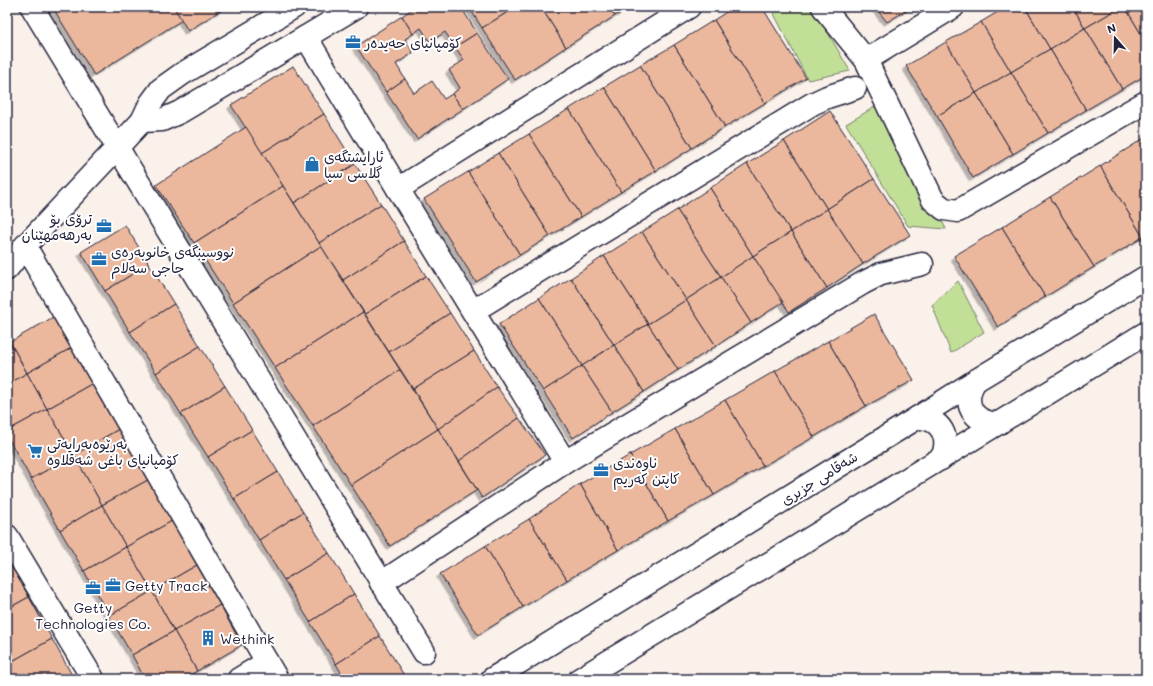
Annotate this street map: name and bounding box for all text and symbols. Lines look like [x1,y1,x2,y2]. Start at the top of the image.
north arrow [1095,18,1135,58]
text: N [1105,20,1118,37]
office icon: کۆمپانیای حەیدەر [344,33,362,51]
place label: کۆمپانیای حەیدەر [364,33,461,53]
place label: ئارایشتگەی گلاسی سپا [324,147,384,183]
shop icon: ئارایشتگەی گلاسی سپا [303,155,321,173]
place label: ترۆی بۆ بەرهەمهێنان [22,209,93,244]
office icon: ترۆی بۆ بەرهەمهێنان [95,217,113,235]
place label: نووسینگەی خانوبەرەی حاجی سەلام [111,242,235,280]
office icon: نووسینگەی خانوبەرەی حاجی سەلام [90,250,108,268]
place label: بەرێوەبەرایەتی کۆمپانیای باغی شەقلاوە [47,434,179,470]
supermarket icon: بەرێوەبەرایەتی کۆمپانیای باغی شەقلاوە [26,442,44,460]
street label: شەقامی جزیری [777,447,861,509]
place label: ناوەندی کاپتن کەریم [613,453,679,490]
office icon: ناوەندی کاپتن کەریم [592,461,610,479]
office icon: Getty Track [104,576,122,594]
place label: Getty Track [125,576,207,595]
office icon: Getty Technologies Co. [84,579,102,597]
place label: Getty Technologies Co. [35,598,151,633]
building icon: Wethink [199,629,217,647]
place label: Wethink [220,629,275,648]

